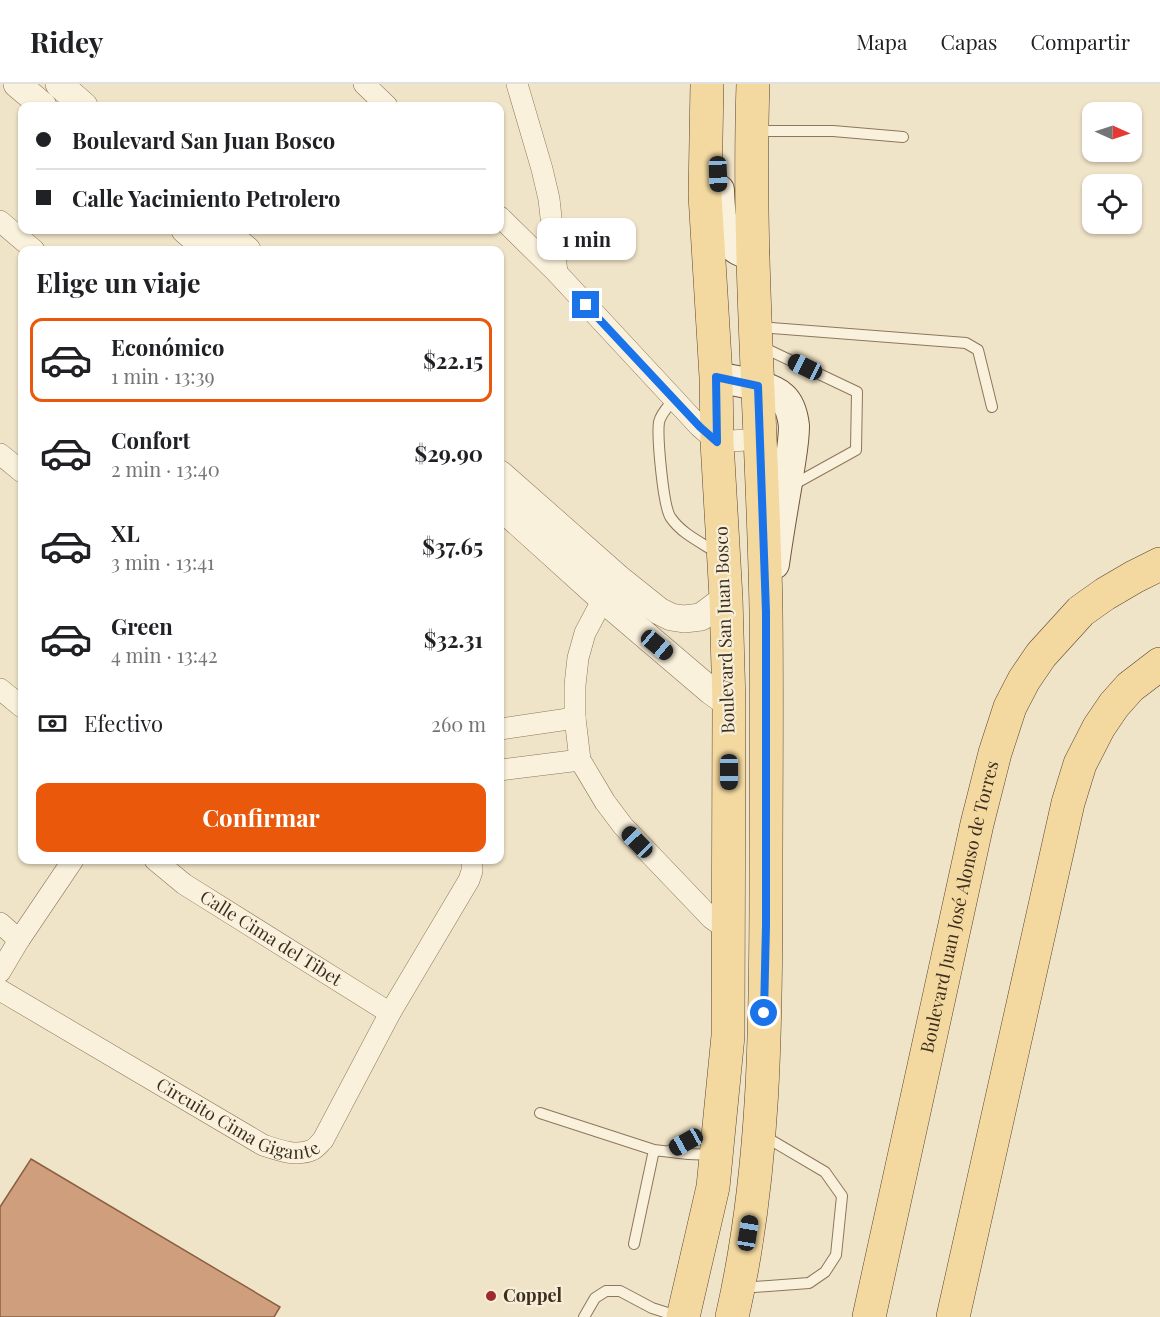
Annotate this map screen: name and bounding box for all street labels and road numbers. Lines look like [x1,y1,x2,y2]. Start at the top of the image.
street label: Boulevard San Juan Bosco [708,526,740,734]
street label: Boulevard Juan José Alonso de Torres [914,758,1004,1055]
street label: Calle Cima del Tibet [196,884,347,991]
street label: Circuito Cima Gigante [152,1072,324,1164]

